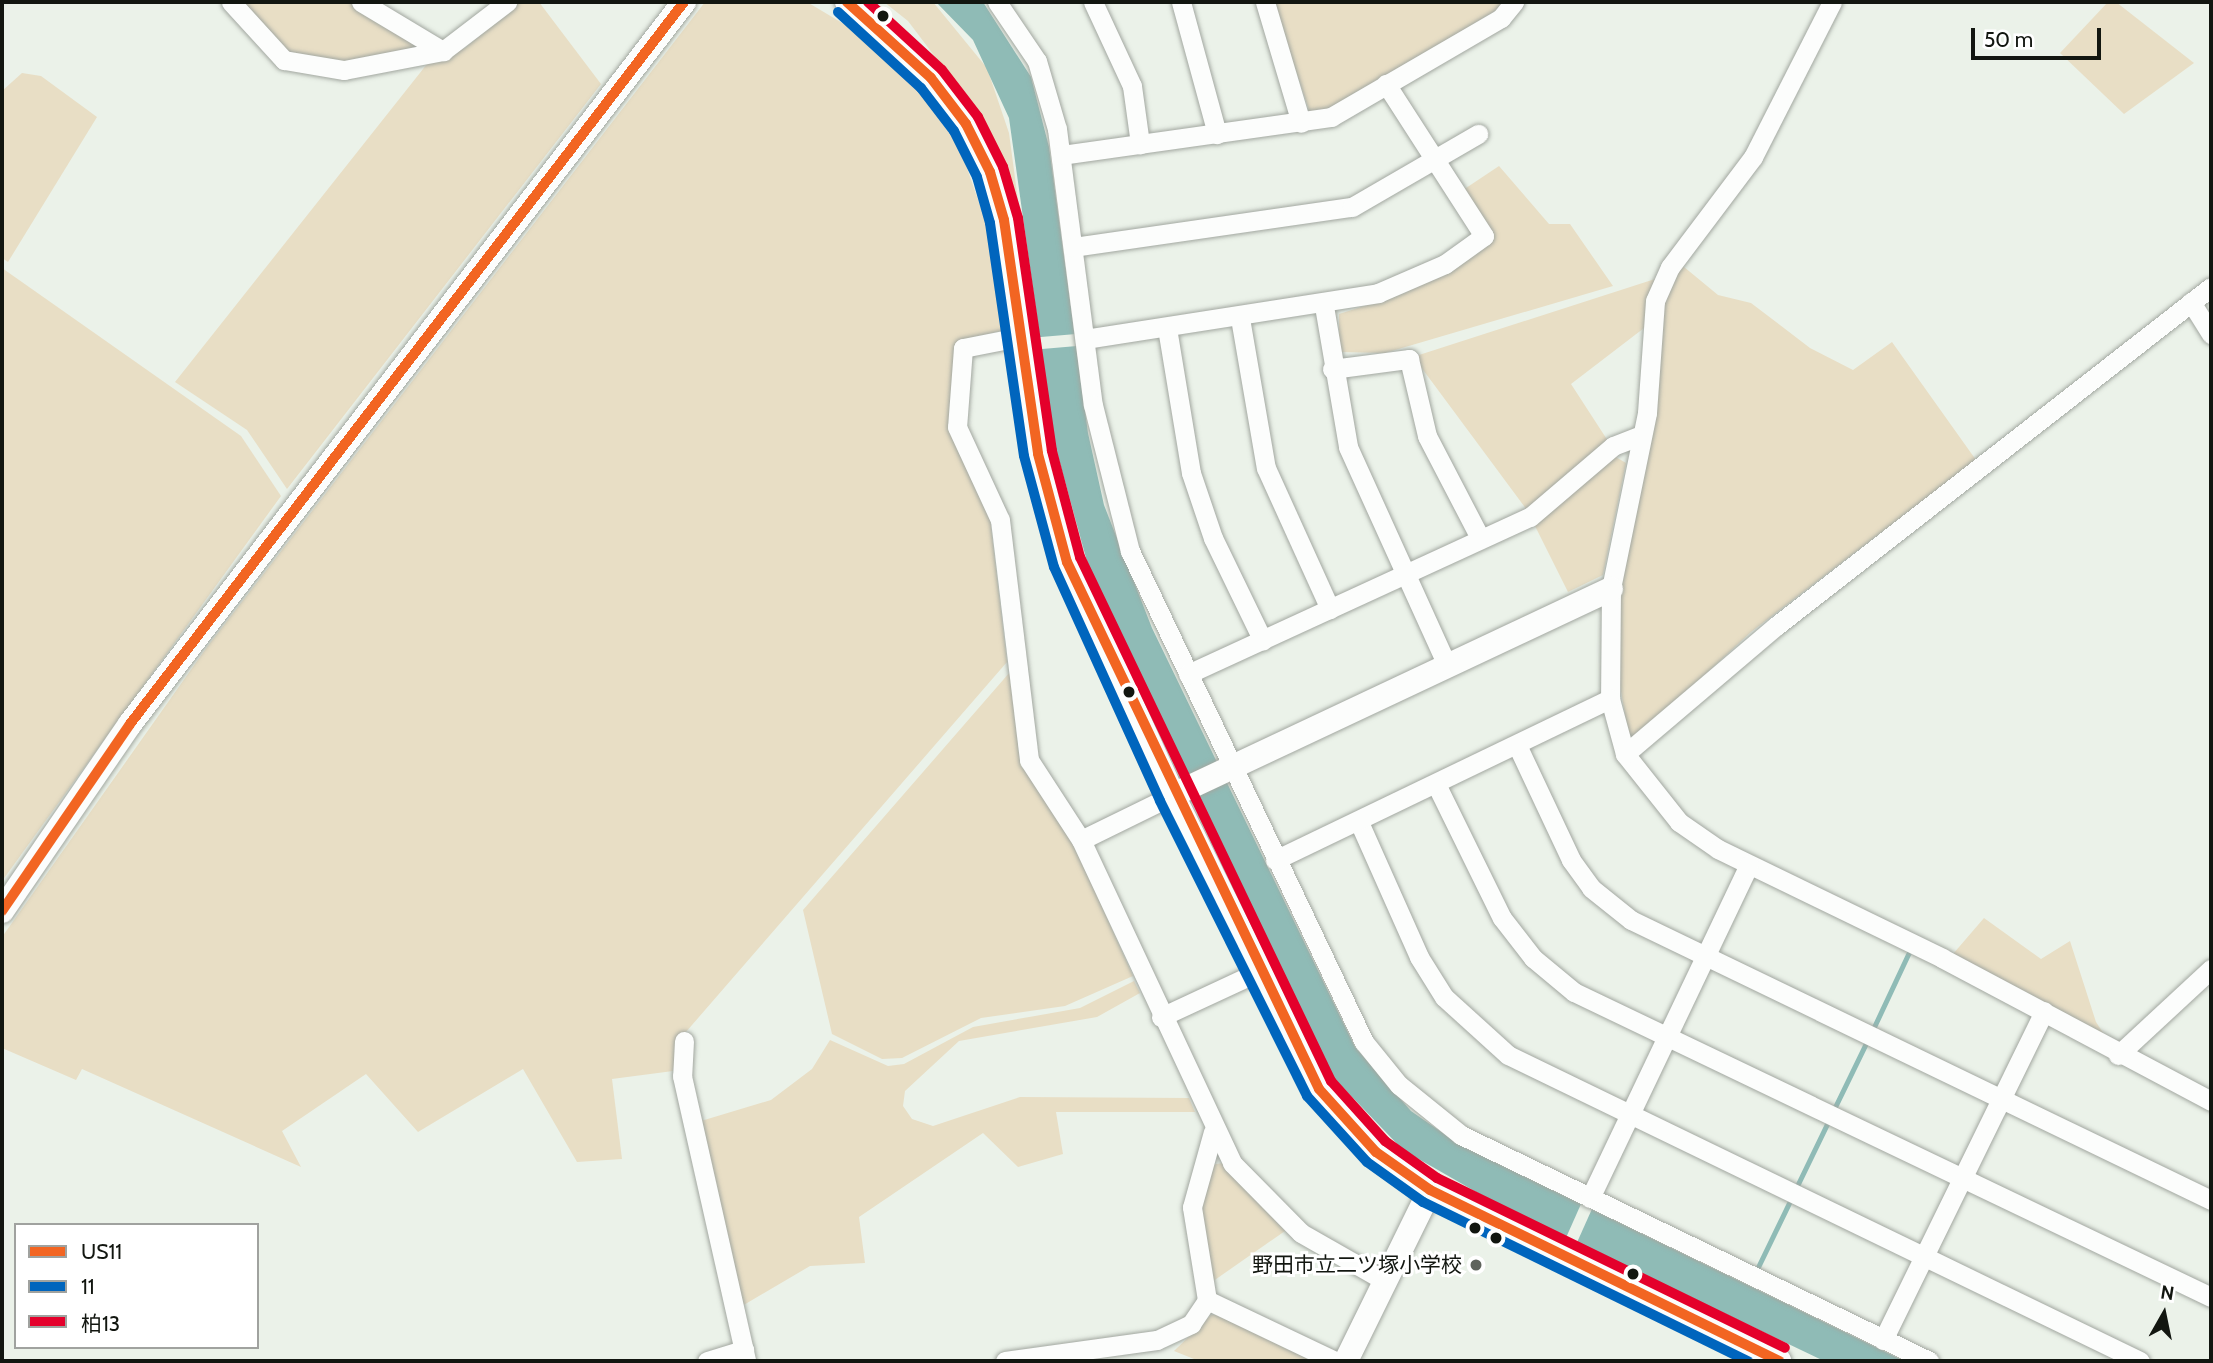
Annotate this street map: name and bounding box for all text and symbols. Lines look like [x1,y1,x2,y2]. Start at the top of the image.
unlabelled marker [876,9,890,23]
scale bar [1975,14,2104,58]
text: 50 m [1984,27,2033,52]
unlabelled marker [1122,685,1136,699]
unlabelled marker [1468,1221,1482,1235]
legend [14,1223,259,1349]
unlabelled marker [1489,1231,1503,1245]
text: US11 [81,1239,122,1264]
place label: 野田市立二ツ塚小学校 [1252,1252,1462,1278]
marker: 野田市立二ツ塚小学校 [1468,1257,1484,1273]
unlabelled marker [1626,1267,1640,1281]
text: 11 [81,1274,95,1299]
north arrow [2129,1279,2199,1349]
text: N [2159,1280,2176,1305]
text: 柏13 [81,1311,120,1336]

